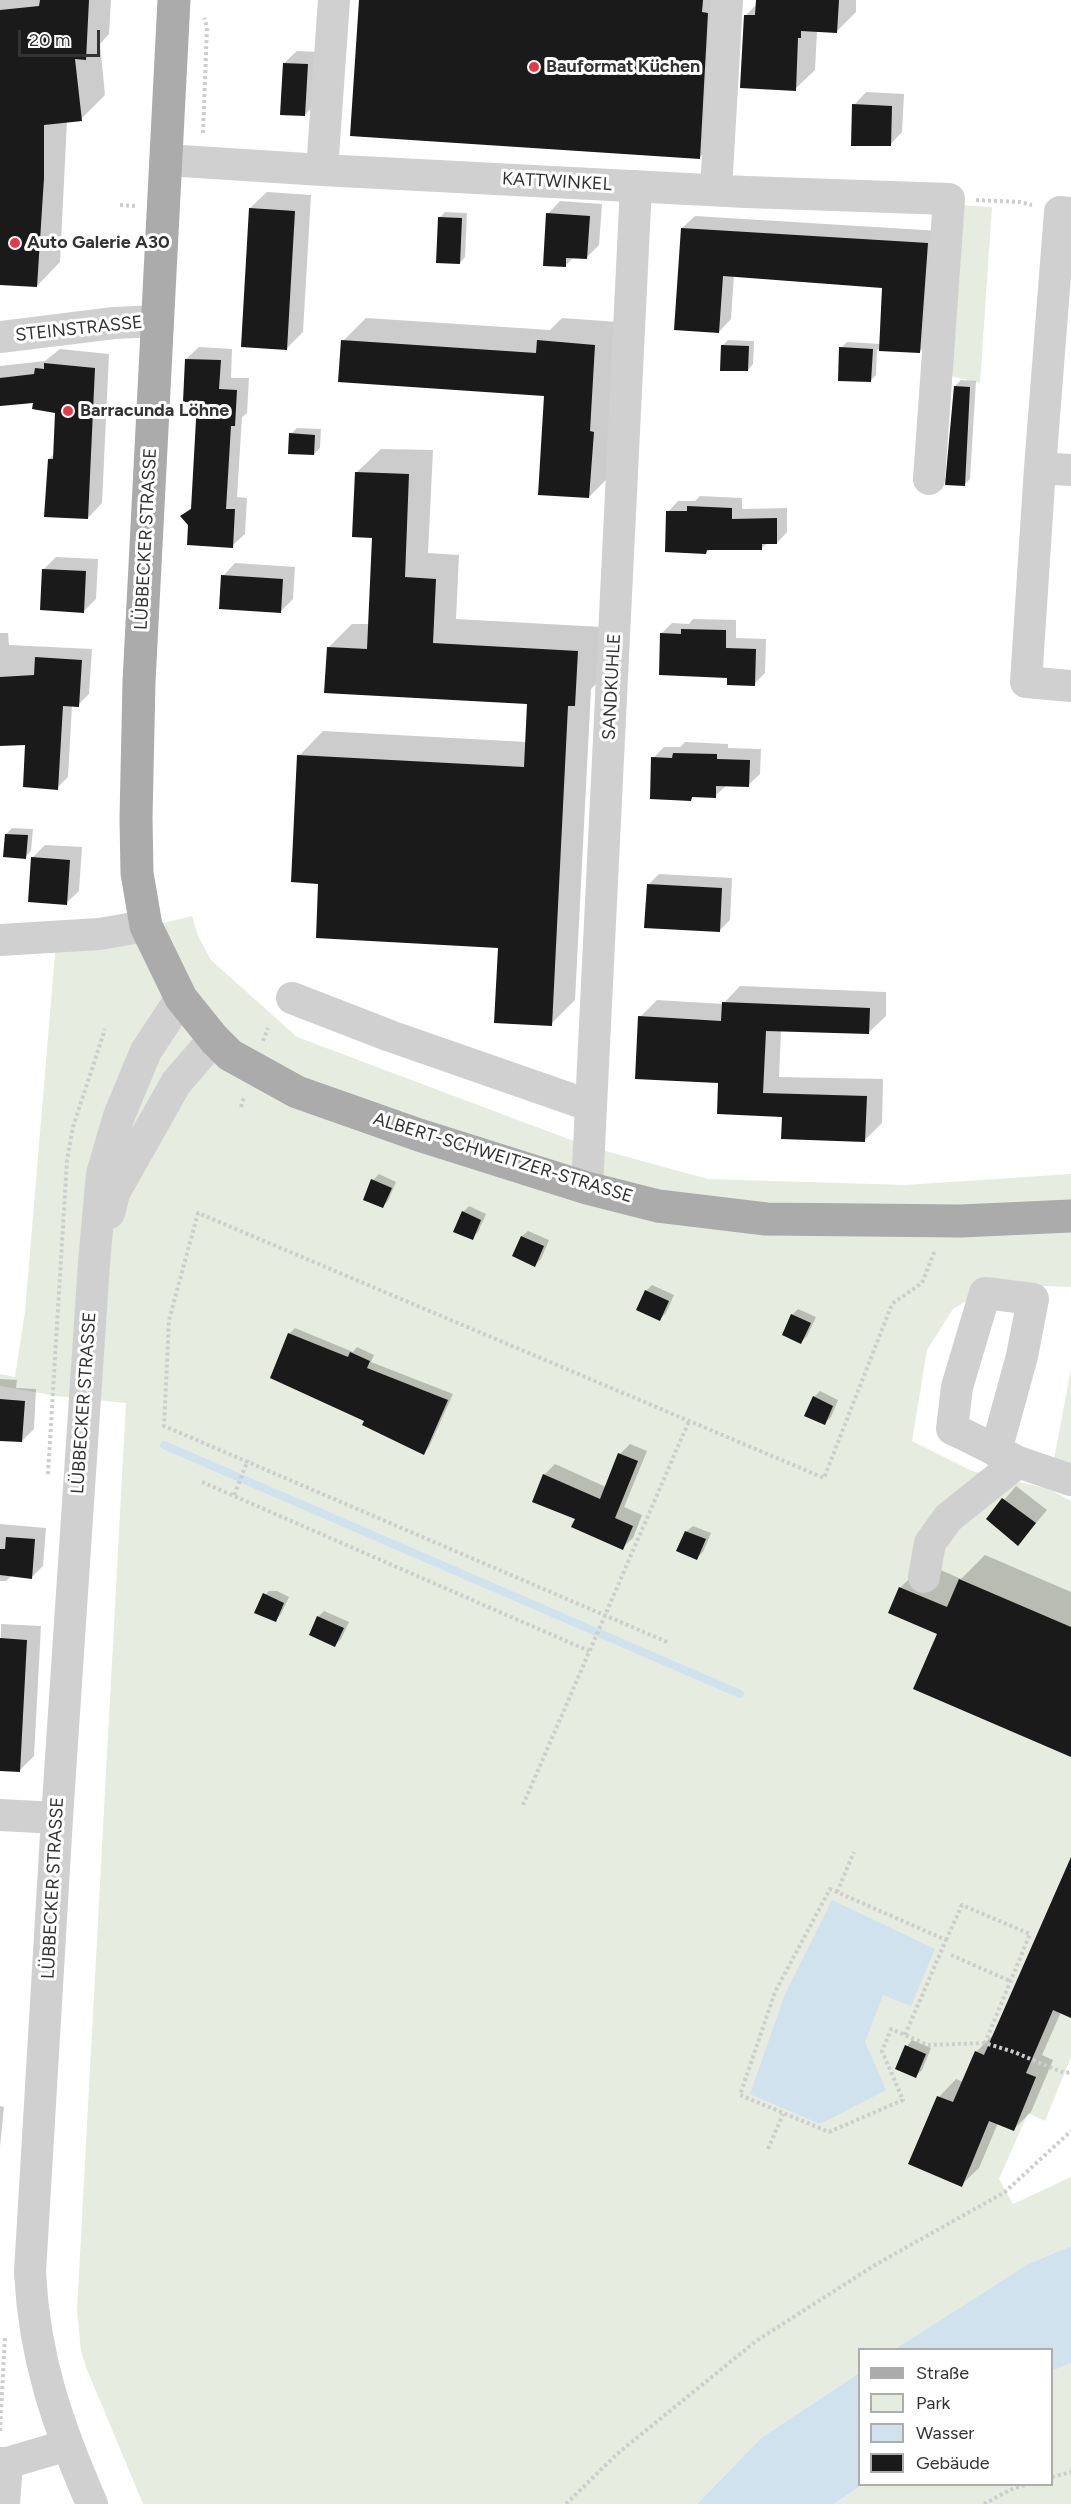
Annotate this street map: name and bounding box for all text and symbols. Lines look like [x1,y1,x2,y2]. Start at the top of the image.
scale bar [21,18,104,56]
text: 20 m [29,29,70,51]
place label: Bauformat Küchen [546,56,700,78]
marker: Bauformat Küchen [527,60,541,74]
street label: KATTWINKEL [502,168,612,196]
place label: Auto Galerie A30 [27,232,170,254]
marker: Auto Galerie A30 [8,236,22,250]
street label: STEINSTRASSE [14,312,144,346]
place label: Barracunda Löhne [80,400,229,422]
marker: Barracunda Löhne [61,404,75,418]
street label: LÜBBECKER STRASSE [130,447,162,631]
street label: SANDKUHLE [598,633,626,741]
street label: ALBERT-SCHWEITZER-STRASSE [371,1108,635,1208]
street label: LÜBBECKER STRASSE [67,1311,101,1495]
street label: LÜBBECKER STRASSE [37,1796,69,1980]
legend [858,2348,1053,2486]
text: Straße [916,2362,969,2384]
text: Park [916,2392,950,2414]
text: Wasser [916,2422,974,2444]
text: Gebäude [916,2452,990,2474]

